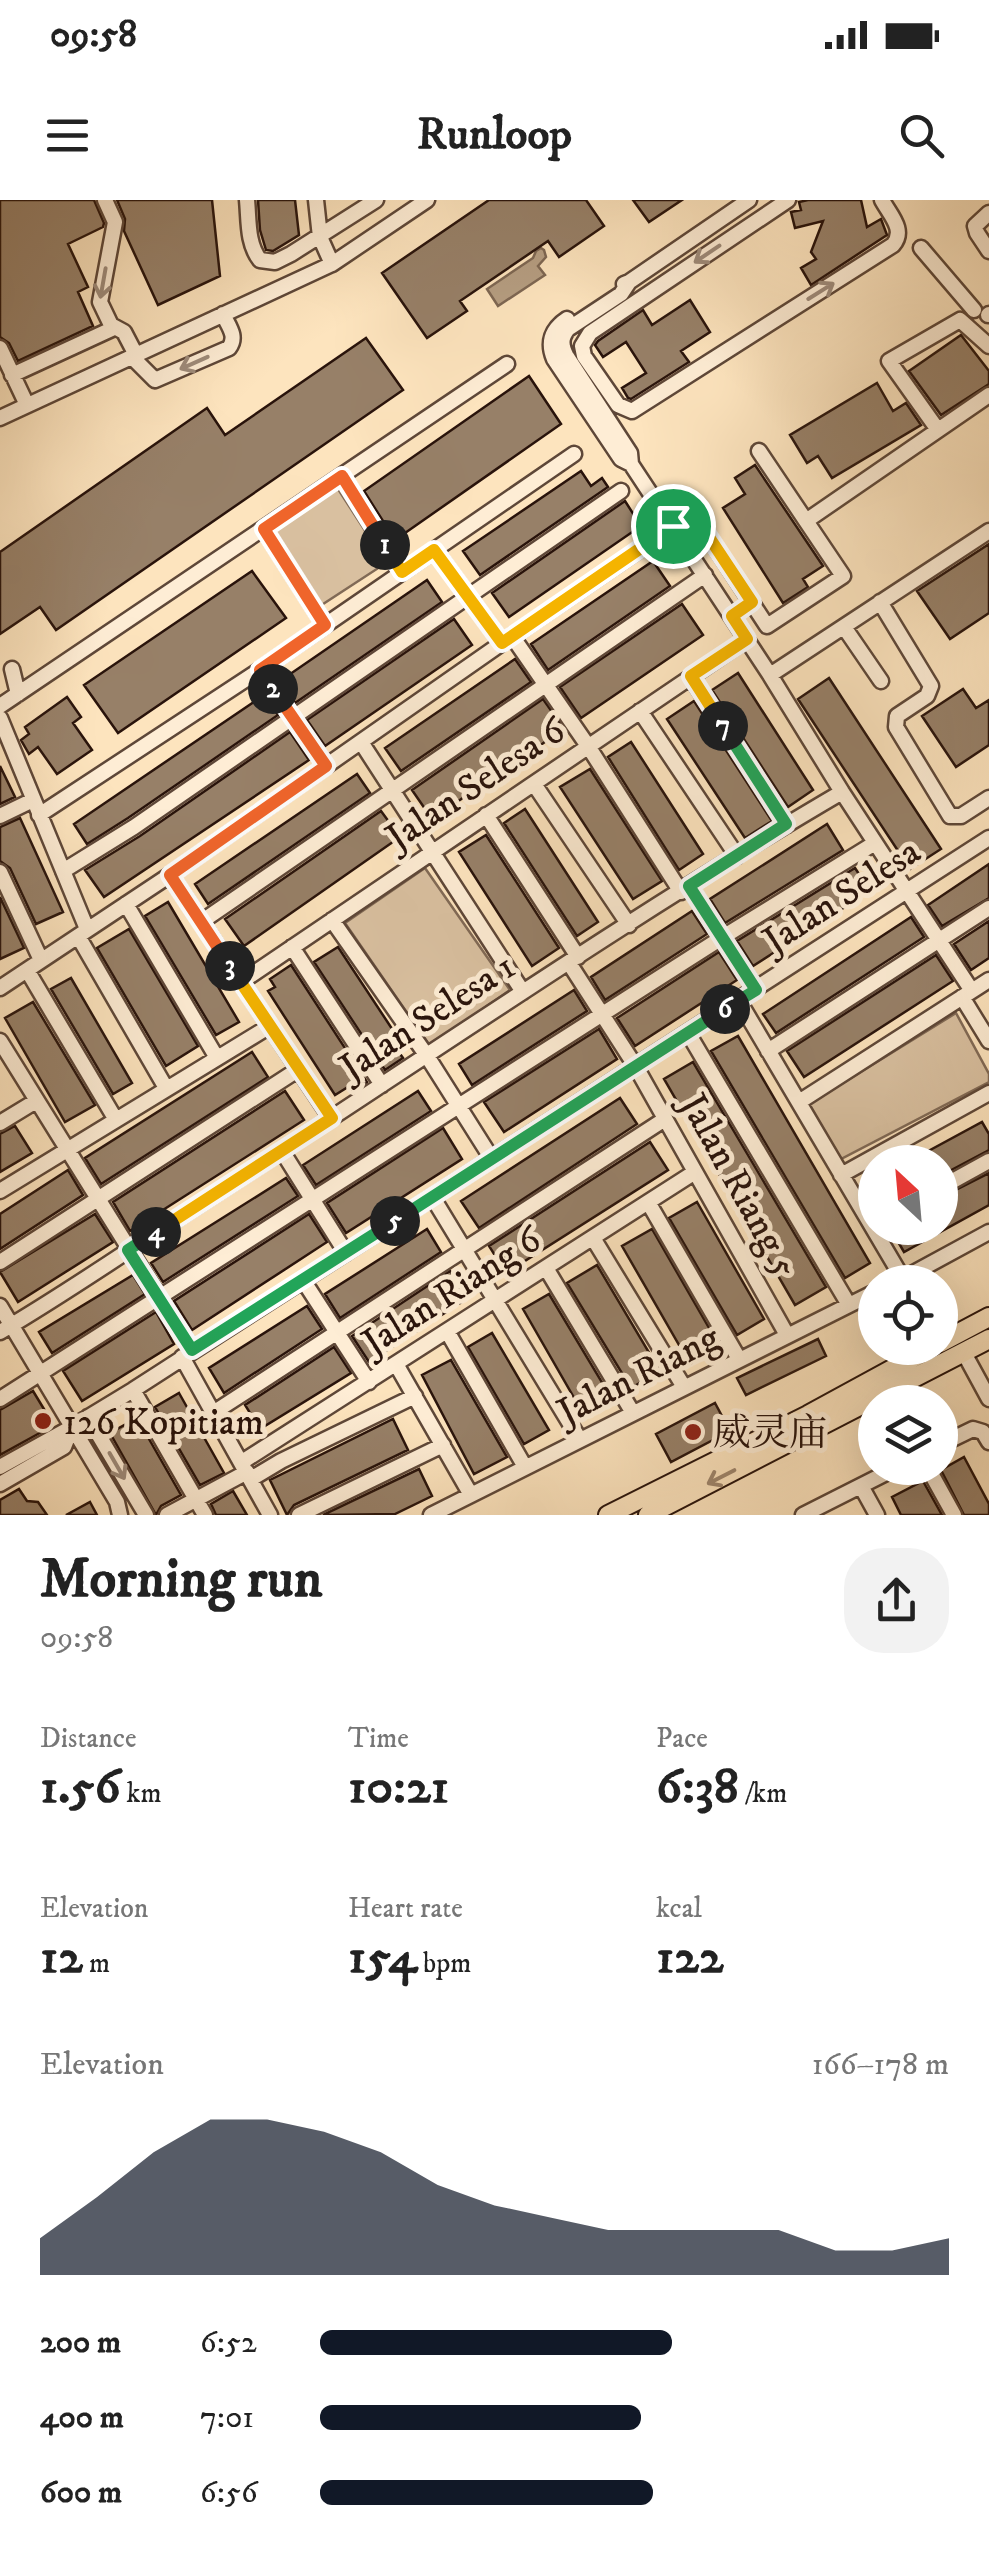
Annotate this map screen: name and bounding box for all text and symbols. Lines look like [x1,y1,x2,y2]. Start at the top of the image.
text: 09:58 [50,11,137,59]
text: Runloop [417,107,572,163]
icon: menu [40,108,95,163]
icon: search [894,108,949,163]
one-way arrow [694,244,722,265]
one-way arrow [93,266,112,299]
one-way arrow [806,281,835,302]
one-way arrow [179,355,210,373]
pin [631,484,716,569]
icon: arrive [646,499,701,554]
pin: 1 [360,520,410,570]
text: 1 [380,527,390,562]
pin: 2 [248,664,298,714]
text: 2 [266,671,280,706]
pin: 7 [698,701,748,751]
street label: Jalan Selesa 6 [375,707,576,864]
text: 7 [716,708,730,743]
street label: Jalan Selesa [752,828,930,967]
pin: 3 [205,941,255,991]
street label: Jalan Selesa 1 [329,943,525,1094]
text: 3 [225,948,235,983]
pin: 6 [700,984,750,1034]
text: 6 [718,991,732,1026]
street label: Jalan Riang 5 [667,1083,808,1286]
north arrow [858,1145,958,1245]
map controls [858,1145,958,1485]
pin: 5 [370,1196,420,1246]
text: 5 [388,1203,402,1238]
pin: 4 [131,1207,181,1257]
text: 4 [148,1214,164,1249]
street label: Jalan Riang 6 [351,1215,552,1369]
button: locate [858,1265,958,1365]
street label: Jalan Riang [547,1314,728,1438]
button: layers [858,1385,958,1485]
place label: 126 Kopitiam [63,1399,264,1447]
marker: 126 Kopitiam [32,1410,54,1432]
place label: 威灵庙 [713,1410,827,1458]
marker: 威灵庙 [682,1421,704,1443]
one-way arrow [107,1451,127,1480]
one-way arrow [707,1468,737,1487]
text: Morning run [40,1546,322,1615]
button: share [844,1548,949,1653]
text: 09:58 [40,1618,113,1658]
text: Distance [40,1721,136,1756]
text: Time [348,1721,409,1756]
text: Pace [656,1721,708,1756]
text: 1.56 [40,1756,121,1819]
text: 10:21 [348,1756,449,1819]
text: 6:38 [656,1756,739,1819]
text: km [121,1776,161,1811]
text: /km [739,1776,787,1811]
text: Elevation [40,1891,148,1926]
text: Heart rate [348,1891,463,1926]
text: kcal [656,1891,702,1926]
text: 12 [40,1926,83,1989]
text: 154 [348,1926,417,1989]
text: 122 [656,1926,723,1989]
text: m [83,1946,110,1981]
text: bpm [417,1946,471,1981]
text: Elevation [40,2045,164,2085]
text: 166–178 m [812,2045,949,2085]
text: 200 m [40,2323,121,2363]
text: 6:52 [200,2323,257,2363]
text: 400 m [40,2398,124,2438]
text: 7:01 [200,2398,254,2438]
text: 600 m [40,2473,122,2513]
text: 6:56 [200,2473,258,2513]

